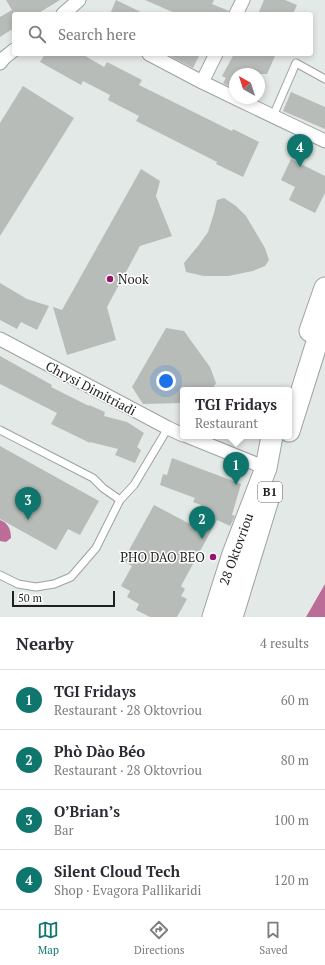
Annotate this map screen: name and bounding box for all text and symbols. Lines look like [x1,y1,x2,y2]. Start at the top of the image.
search box [12,12,313,56]
icon: search [26,23,48,45]
text: Search here [58,24,136,44]
north arrow [229,68,265,104]
pin: 4 [287,134,313,167]
place label: Nook [118,270,149,288]
marker: Nook [105,274,115,284]
street label: Chrysi Dimitriadi [43,357,140,419]
your location [156,371,176,391]
popup [180,387,292,439]
text: TGI Fridays [195,394,277,414]
text: Restaurant [195,414,258,432]
pin: 1 [223,452,249,485]
road number: B1 [258,482,282,502]
pin: 3 [15,487,41,520]
pin: 2 [189,506,215,539]
street label: 28 Oktovriou [215,510,258,587]
place label: PHO DAO BEO [120,548,205,566]
marker: PHO DAO BEO [208,552,218,562]
scale bar [12,589,115,608]
text: 50 m [18,591,42,605]
text: Nearby [16,632,74,655]
text: 4 results [260,634,309,652]
text: TGI Fridays [54,681,136,701]
text: 1 [25,691,33,709]
text: 60 m [281,691,309,709]
text: Restaurant · 28 Oktovriou [54,701,202,719]
text: Phò Dào Béo [54,741,145,761]
text: 2 [25,751,33,769]
text: 80 m [281,751,309,769]
text: Restaurant · 28 Oktovriou [54,761,202,779]
text: O’Brian’s [54,801,120,821]
text: 3 [25,811,33,829]
text: 100 m [274,811,309,829]
text: Bar [54,821,74,839]
text: Silent Cloud Tech [54,861,180,881]
text: 4 [25,871,33,889]
text: 120 m [274,871,309,889]
text: Shop · Evagora Pallikaridi [54,881,201,899]
tab: Map [37,919,59,957]
tab: Directions [134,919,185,957]
tab: Saved [259,919,288,957]

